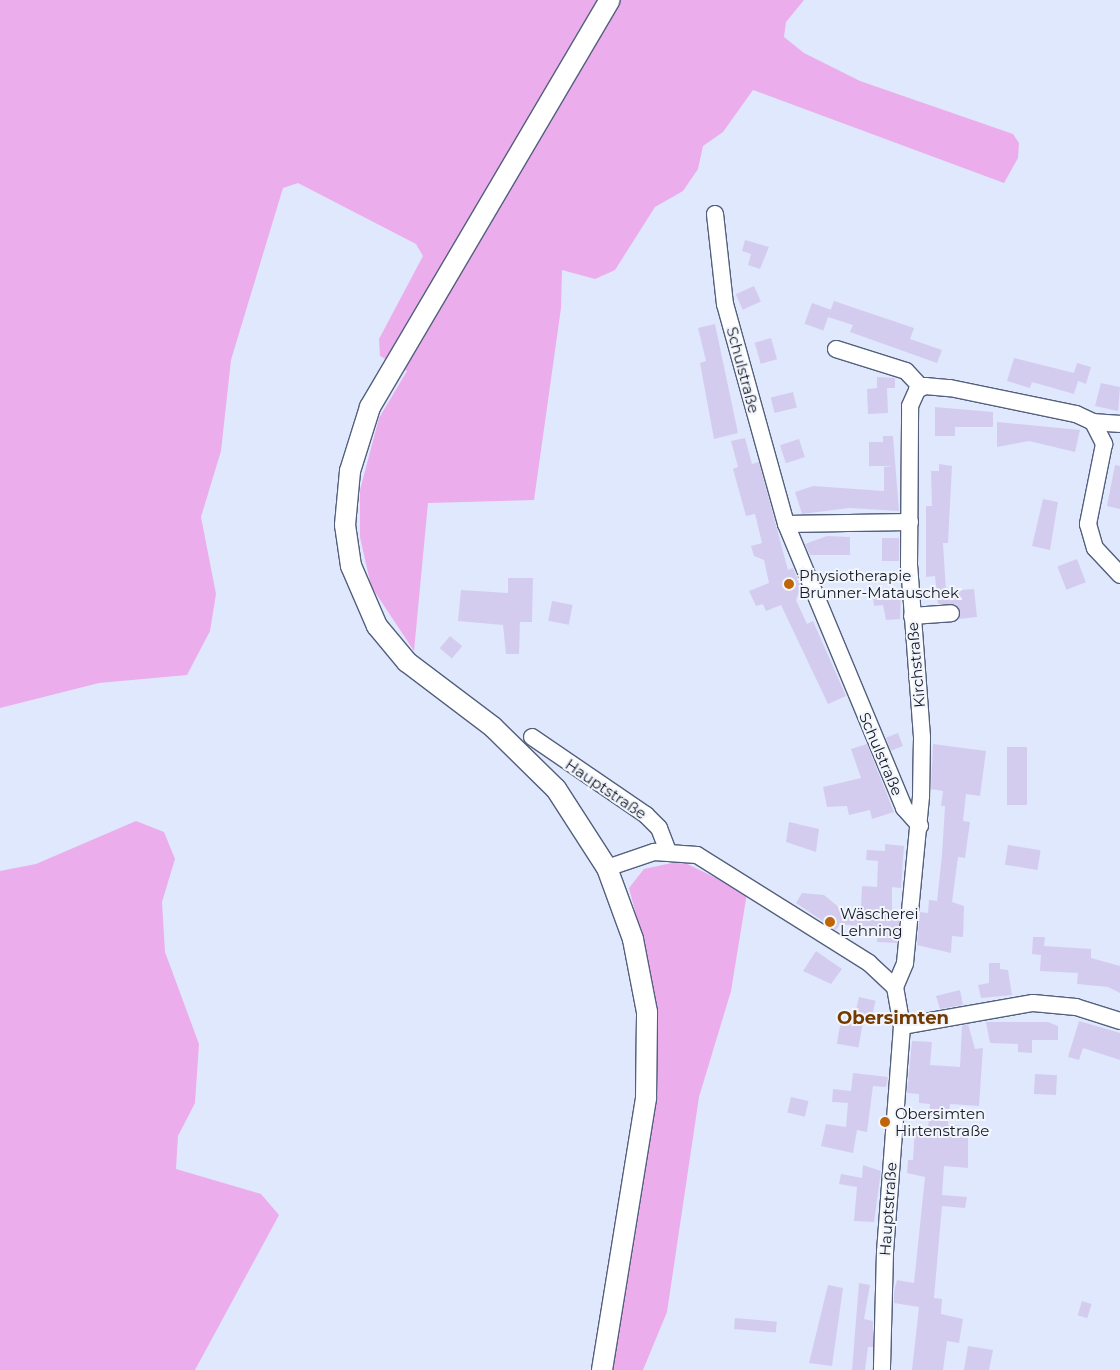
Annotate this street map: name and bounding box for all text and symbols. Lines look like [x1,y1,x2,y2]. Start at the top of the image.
street label: Schulstraße [723,325,763,415]
place label: Physiotherapie Brunner-Matauschek [799,566,959,601]
marker: Physiotherapie Brunner-Matauschek [783,578,795,590]
street label: Kirchstraße [903,622,929,708]
street label: Schulstraße [855,710,907,798]
street label: Hauptstraße [562,755,650,823]
place label: Wäscherei Lehning [840,904,918,939]
marker: Wäscherei Lehning [824,916,836,928]
district label: Obersimten [837,1007,949,1029]
place label: Obersimten Hirtenstraße [895,1104,989,1139]
marker: Obersimten Hirtenstraße [879,1116,891,1128]
street label: Hauptstraße [876,1161,900,1257]

